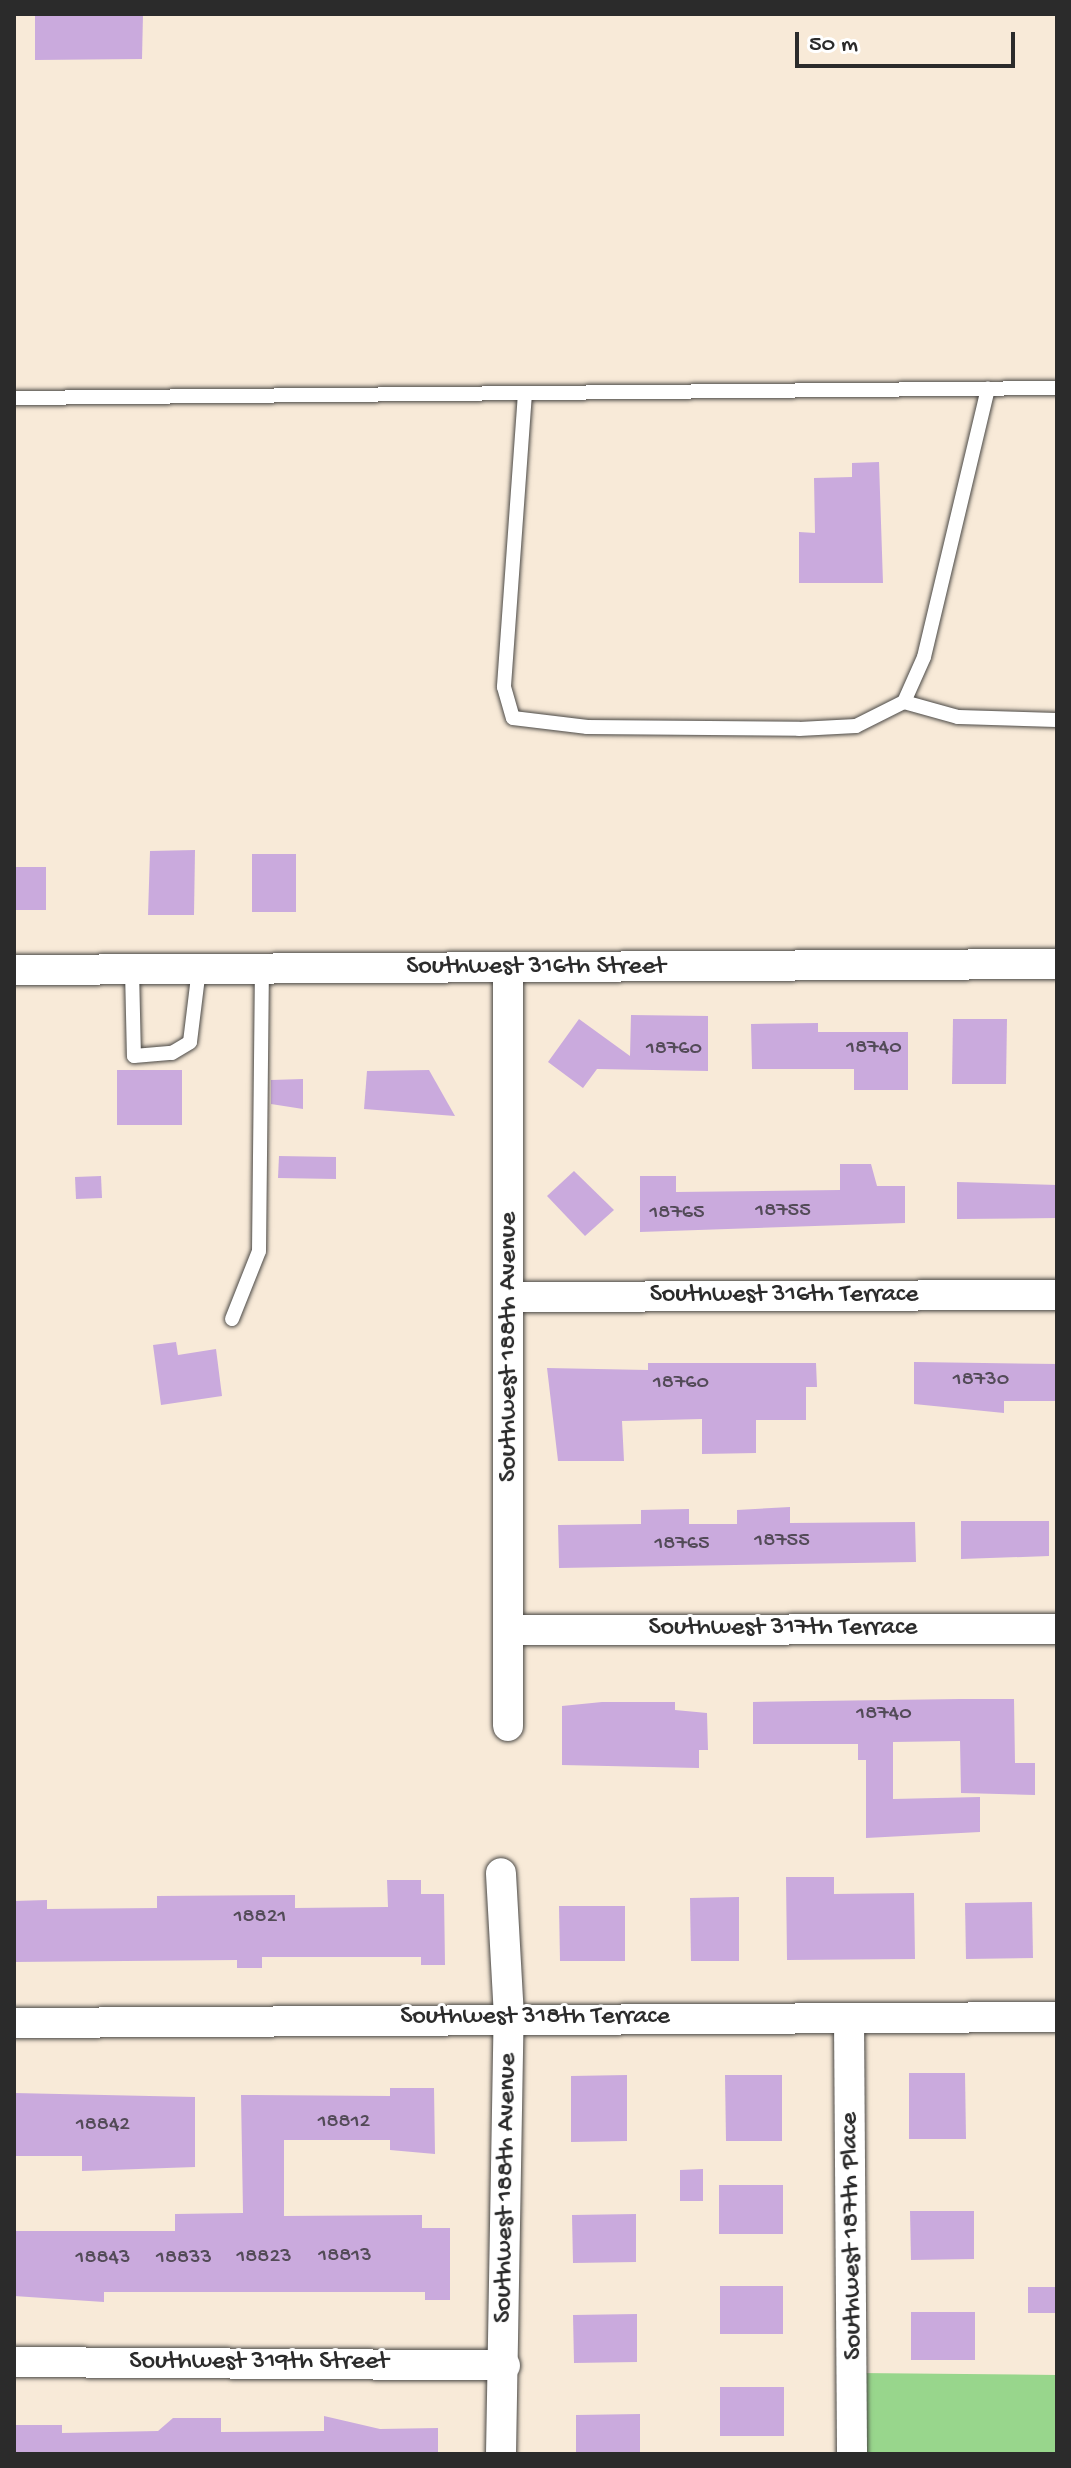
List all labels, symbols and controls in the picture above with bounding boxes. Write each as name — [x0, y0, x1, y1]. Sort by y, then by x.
scale bar — [799, 16, 1019, 66]
text: 50 m — [809, 31, 858, 60]
street label: Southwest 316th Street — [406, 952, 666, 984]
house number: 18740 — [846, 1036, 902, 1062]
house number: 18760 — [646, 1037, 702, 1063]
house number: 18755 — [755, 1199, 811, 1225]
house number: 18765 — [649, 1201, 705, 1227]
street label: Southwest 188th Avenue — [494, 1212, 526, 1482]
street label: Southwest 316th Terrace — [650, 1280, 918, 1312]
house number: 18730 — [953, 1368, 1009, 1394]
house number: 18760 — [653, 1371, 709, 1397]
house number: 18755 — [754, 1529, 810, 1555]
house number: 18765 — [654, 1532, 710, 1558]
street label: Southwest 317th Terrace — [648, 1613, 918, 1645]
house number: 18740 — [856, 1702, 912, 1728]
house number: 18821 — [234, 1905, 286, 1931]
street label: Southwest 318th Terrace — [400, 2002, 670, 2034]
street label: Southwest 188th Avenue — [489, 2053, 525, 2323]
house number: 18812 — [318, 2110, 370, 2136]
street label: Southwest 187th Place — [835, 2112, 871, 2360]
house number: 18842 — [76, 2113, 130, 2139]
house number: 18813 — [318, 2244, 372, 2270]
house number: 18823 — [236, 2245, 292, 2271]
house number: 18843 — [76, 2246, 130, 2272]
house number: 18833 — [156, 2246, 212, 2272]
street label: Southwest 319th Street — [129, 2347, 389, 2379]

